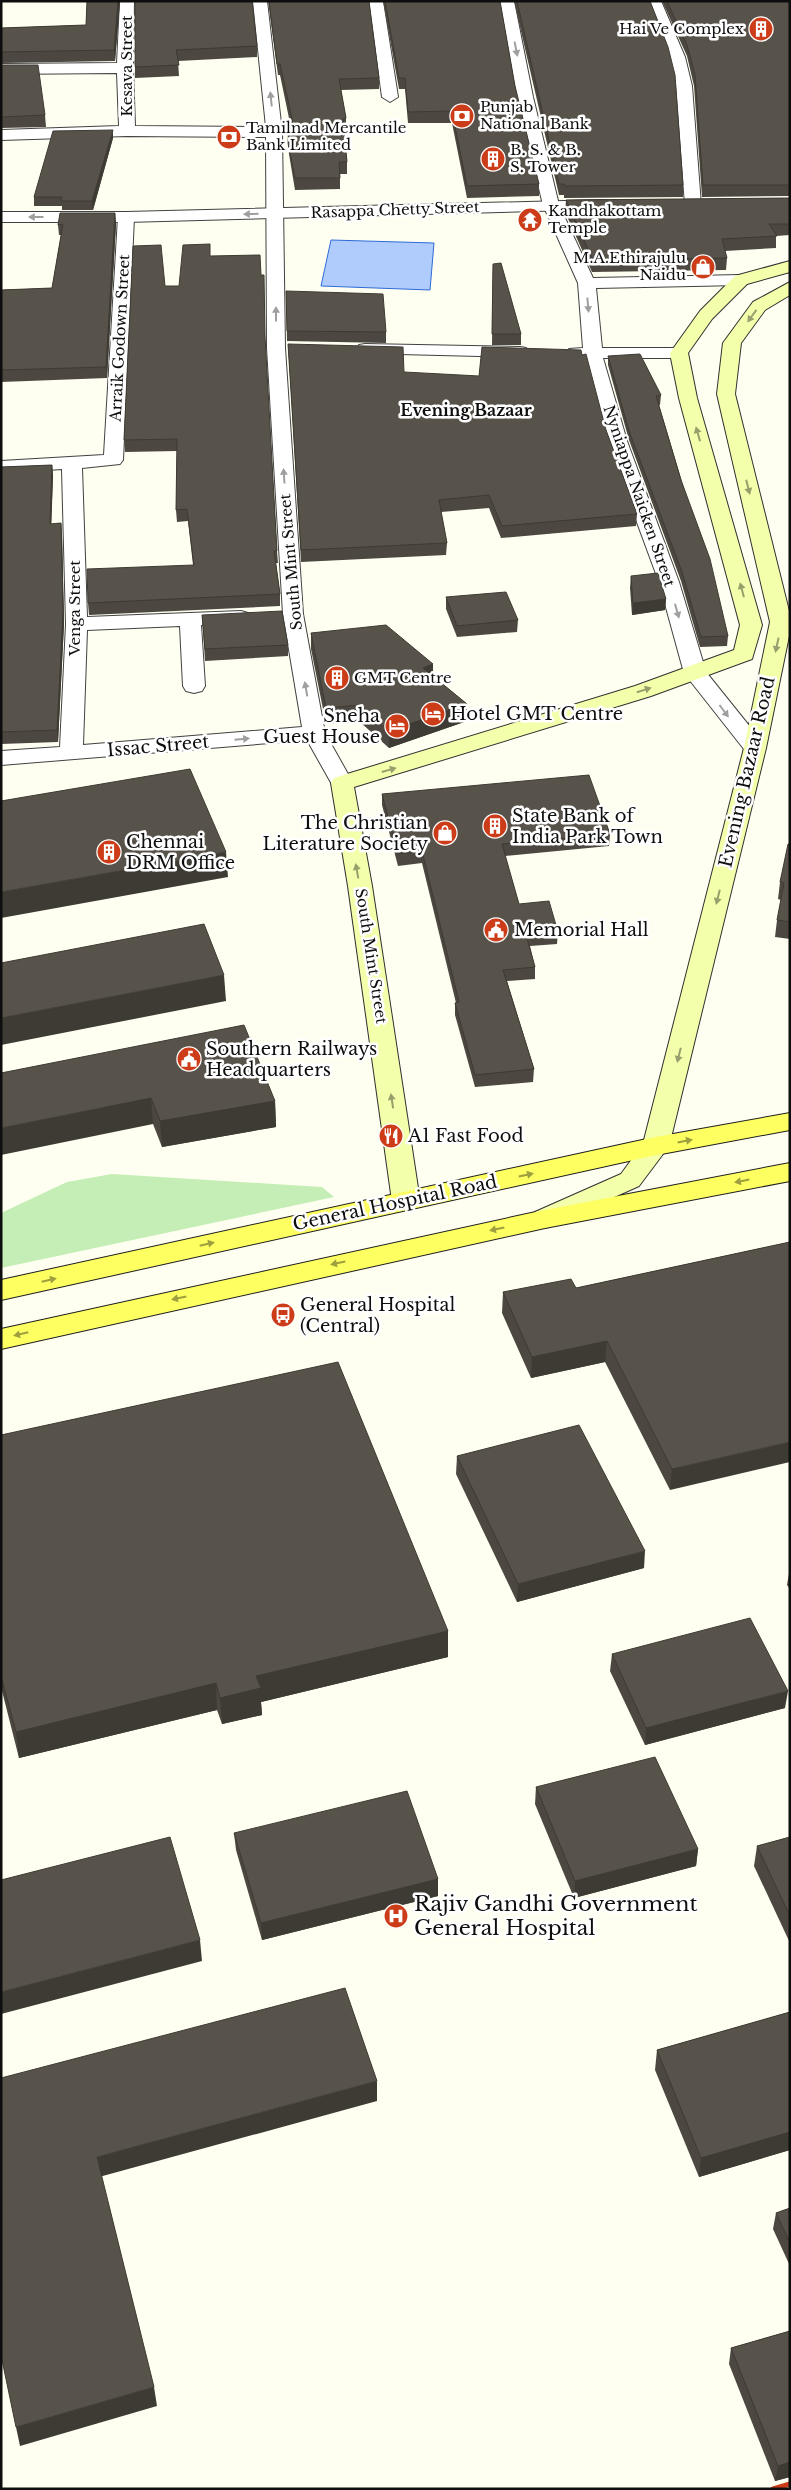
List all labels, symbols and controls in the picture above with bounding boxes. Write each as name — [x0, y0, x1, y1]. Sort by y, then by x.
street label: Kesava Street — [117, 15, 136, 117]
building icon: Hai Ve Complex — [748, 16, 774, 42]
place label: Hai Ve Complex — [619, 19, 744, 38]
one-way arrow — [512, 42, 520, 57]
one-way arrow — [267, 91, 275, 107]
place label: Punjab National Bank — [480, 97, 590, 133]
bank icon: Punjab National Bank — [449, 103, 475, 129]
place label: Tamilnad Mercantile Bank Limited — [246, 118, 406, 154]
bank icon: Tamilnad Mercantile Bank Limited — [216, 124, 242, 150]
place label: B. S. & B. S. Tower — [510, 140, 581, 176]
building icon: B. S. & B. S. Tower — [480, 146, 506, 172]
street label: Rasappa Chetty Street — [310, 197, 480, 222]
place label: Kandhakottam Temple — [548, 201, 661, 237]
temple icon: Kandhakottam Temple — [517, 207, 543, 233]
one-way arrow — [243, 210, 259, 218]
one-way arrow — [28, 213, 44, 221]
place label: M.A.Ethirajulu Naidu — [573, 248, 686, 284]
street label: Arraik Godown Street — [106, 253, 133, 423]
shop icon: M.A.Ethirajulu Naidu — [690, 254, 716, 280]
one-way arrow — [585, 297, 593, 313]
one-way arrow — [272, 305, 280, 321]
one-way arrow — [747, 309, 757, 323]
district label: Evening Bazaar — [400, 400, 532, 420]
street label: Nyniappa Naicken Street — [599, 403, 680, 589]
one-way arrow — [694, 426, 702, 441]
one-way arrow — [280, 468, 288, 484]
one-way arrow — [745, 479, 753, 494]
street label: South Mint Street — [275, 493, 306, 631]
street label: Venga Street — [65, 560, 84, 657]
one-way arrow — [737, 583, 745, 598]
one-way arrow — [674, 603, 682, 618]
one-way arrow — [772, 637, 780, 653]
building icon: GMT Centre — [324, 665, 350, 691]
place label: GMT Centre — [354, 668, 452, 687]
street label: Evening Bazaar Road — [714, 674, 780, 870]
one-way arrow — [302, 681, 310, 697]
one-way arrow — [637, 686, 652, 694]
hotel icon: Hotel GMT Centre — [420, 701, 446, 727]
place label: Hotel GMT Centre — [450, 703, 623, 725]
one-way arrow — [718, 704, 729, 717]
place label: Sneha Guest House — [263, 705, 380, 748]
hotel icon: Sneha Guest House — [384, 713, 410, 739]
street label: Issac Street — [106, 731, 210, 761]
one-way arrow — [234, 735, 250, 743]
one-way arrow — [381, 766, 396, 774]
place label: State Bank of India Park Town — [512, 805, 663, 848]
place label: The Christian Literature Society — [263, 812, 428, 855]
building icon: State Bank of India Park Town — [482, 813, 508, 839]
shop icon: The Christian Literature Society — [432, 820, 458, 846]
place label: Chennai DRM Office — [126, 831, 235, 874]
building icon: Chennai DRM Office — [96, 839, 122, 865]
one-way arrow — [353, 862, 361, 878]
street label: South Mint Street — [351, 887, 392, 1025]
one-way arrow — [714, 889, 722, 905]
public building icon: Memorial Hall — [483, 917, 509, 943]
place label: Memorial Hall — [514, 919, 649, 941]
place label: Southern Railways Headquarters — [206, 1038, 377, 1081]
public building icon: Southern Railways Headquarters — [176, 1046, 202, 1072]
one-way arrow — [675, 1047, 683, 1062]
one-way arrow — [388, 1092, 396, 1108]
restaurant icon: A1 Fast Food — [378, 1123, 404, 1149]
place label: A1 Fast Food — [407, 1125, 524, 1147]
one-way arrow — [677, 1136, 693, 1144]
street label: General Hospital Road — [291, 1171, 499, 1235]
one-way arrow — [518, 1171, 533, 1179]
one-way arrow — [733, 1178, 749, 1186]
one-way arrow — [488, 1225, 504, 1233]
one-way arrow — [200, 1240, 216, 1248]
one-way arrow — [330, 1260, 346, 1268]
one-way arrow — [41, 1276, 56, 1284]
one-way arrow — [172, 1294, 187, 1302]
place label: General Hospital (Central) — [300, 1294, 456, 1337]
bus stop icon: General Hospital (Central) — [270, 1302, 296, 1328]
one-way arrow — [13, 1330, 29, 1338]
place label: Rajiv Gandhi Government General Hospital — [414, 1891, 697, 1941]
hospital icon: Rajiv Gandhi Government General Hospital — [383, 1903, 409, 1929]

